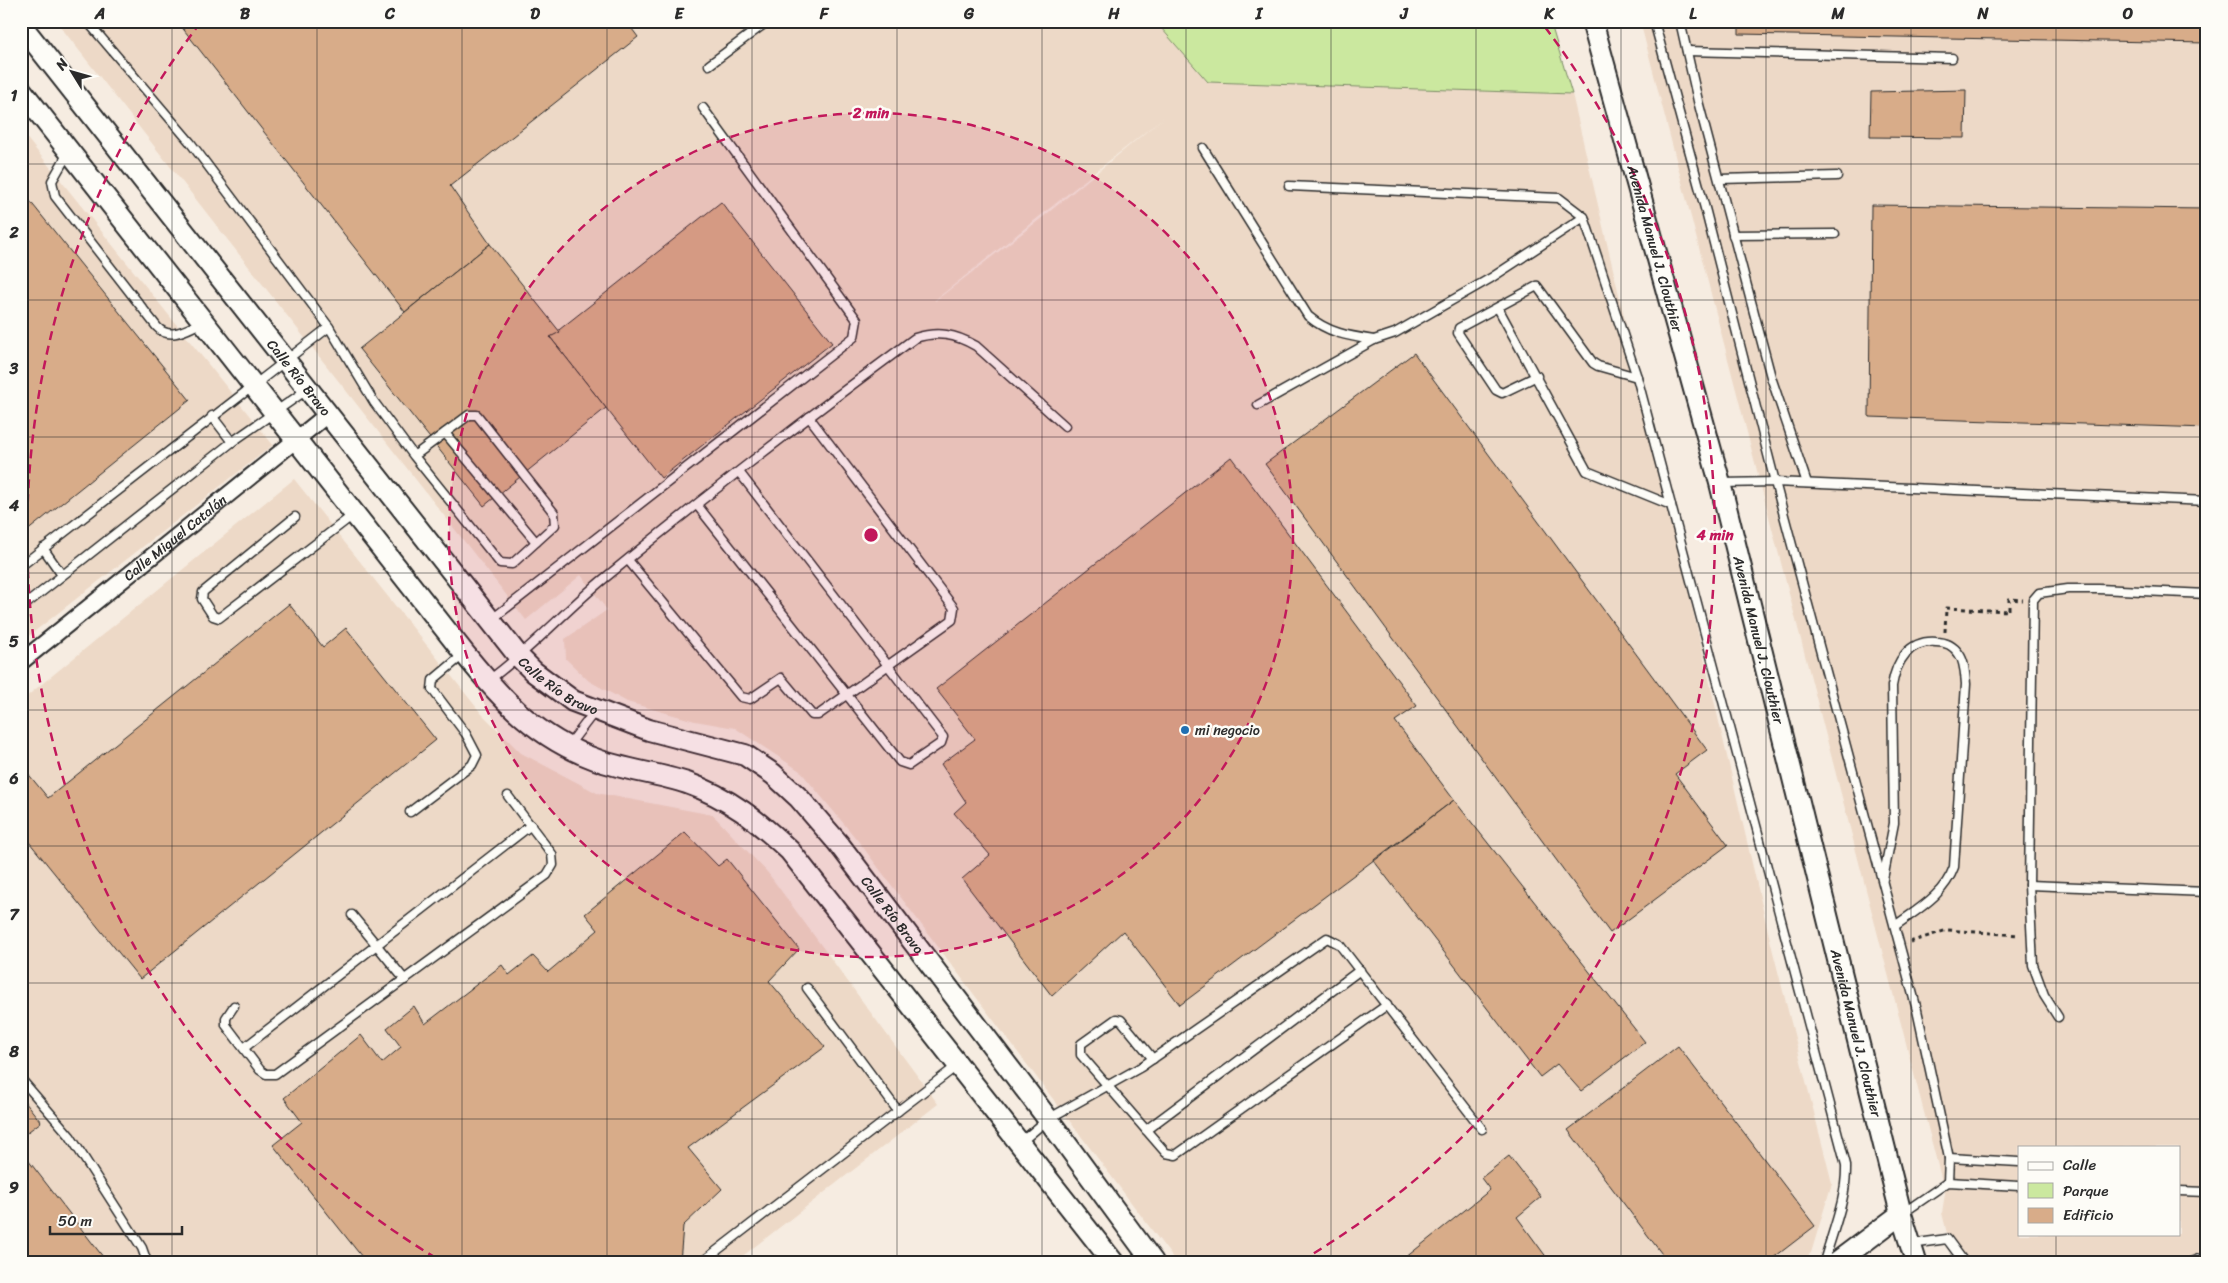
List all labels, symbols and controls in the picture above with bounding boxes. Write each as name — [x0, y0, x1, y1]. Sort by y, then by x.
text: A — [94, 0, 105, 28]
text: B — [240, 0, 251, 28]
text: C — [384, 0, 396, 28]
text: D — [530, 0, 540, 28]
text: E — [675, 0, 685, 28]
text: F — [819, 0, 830, 28]
text: G — [963, 0, 975, 28]
text: H — [1107, 0, 1120, 28]
text: I — [1255, 0, 1264, 28]
text: J — [1399, 0, 1409, 28]
text: K — [1543, 0, 1555, 28]
text: L — [1689, 0, 1697, 28]
text: M — [1830, 0, 1845, 28]
text: N — [1976, 0, 1989, 28]
text: O — [2122, 0, 2134, 28]
north arrow — [48, 48, 98, 98]
text: N — [49, 53, 75, 77]
text: 1 — [11, 81, 18, 110]
text: 2 min — [852, 100, 890, 126]
street label: Avenida Manuel J. Clouthier — [1620, 161, 1690, 336]
text: 2 — [8, 218, 19, 247]
street label: Calle Río Bravo — [260, 333, 338, 422]
text: 3 — [9, 354, 19, 383]
street label: Calle Miguel Catalán — [118, 488, 233, 587]
text: 4 — [8, 491, 19, 520]
text: 4 min — [1695, 522, 1734, 548]
centre of rings — [862, 526, 880, 544]
street label: Avenida Manuel J. Clouthier — [1726, 552, 1792, 728]
text: 5 — [9, 627, 19, 656]
street label: Calle Río Bravo — [512, 650, 602, 722]
place label: mi negocio — [1195, 718, 1260, 743]
marker: mi negocio — [1179, 724, 1191, 736]
text: 6 — [8, 764, 19, 793]
street label: Calle Río Bravo — [855, 870, 931, 959]
text: 7 — [9, 900, 20, 929]
street label: Avenida Manuel J. Clouthier — [1823, 945, 1889, 1121]
text: 8 — [8, 1037, 19, 1066]
legend — [2018, 1146, 2180, 1236]
text: Calle — [2063, 1152, 2096, 1178]
text: 9 — [9, 1173, 19, 1202]
text: Parque — [2063, 1178, 2108, 1204]
text: Edificio — [2063, 1202, 2114, 1228]
scale bar — [50, 1203, 182, 1235]
text: 50 m — [58, 1208, 93, 1234]

